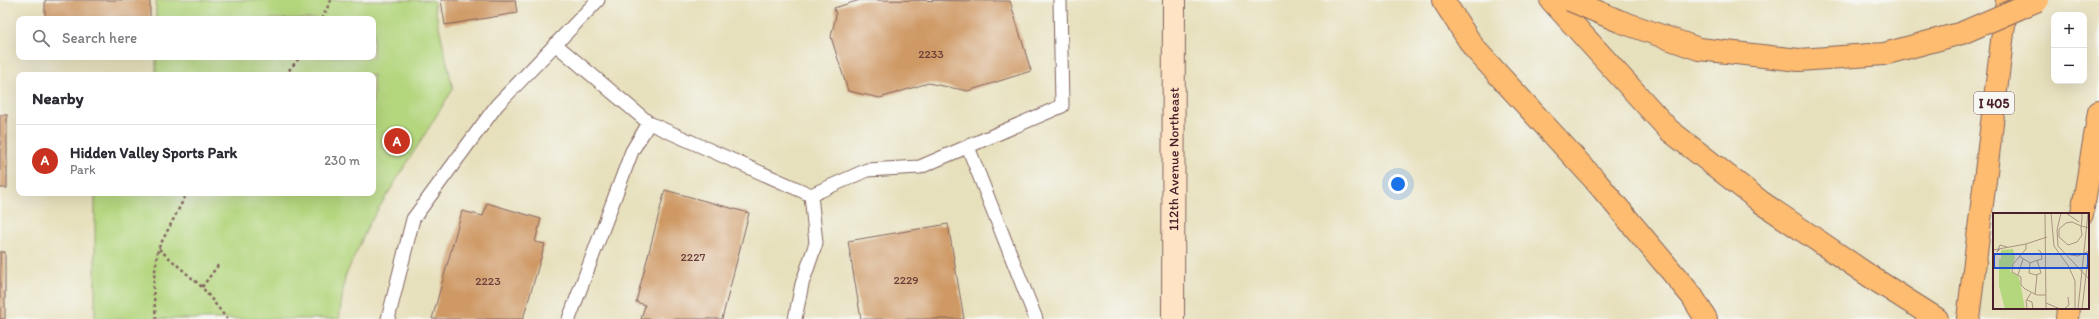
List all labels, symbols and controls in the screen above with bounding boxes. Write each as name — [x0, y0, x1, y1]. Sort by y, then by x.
map controls — [2051, 12, 2087, 84]
button: + — [2051, 12, 2087, 48]
search box — [16, 16, 376, 60]
icon: search — [30, 27, 52, 49]
text: Search here — [62, 29, 137, 47]
house number: 2233 — [918, 47, 944, 61]
button: − — [2051, 48, 2087, 84]
street label: 112th Avenue Northeast — [1165, 87, 1182, 231]
text: Nearby — [32, 88, 84, 108]
road number: I 405 — [1974, 92, 2014, 114]
pin: A — [384, 126, 410, 156]
text: Hidden Valley Sports Park — [70, 144, 237, 162]
text: A — [41, 153, 49, 168]
text: 230 m — [324, 153, 360, 168]
text: Park — [70, 162, 96, 177]
your location — [1388, 174, 1408, 194]
inset map — [1993, 213, 2089, 309]
house number: 2227 — [681, 250, 705, 264]
house number: 2229 — [893, 273, 919, 287]
house number: 2223 — [475, 274, 501, 288]

